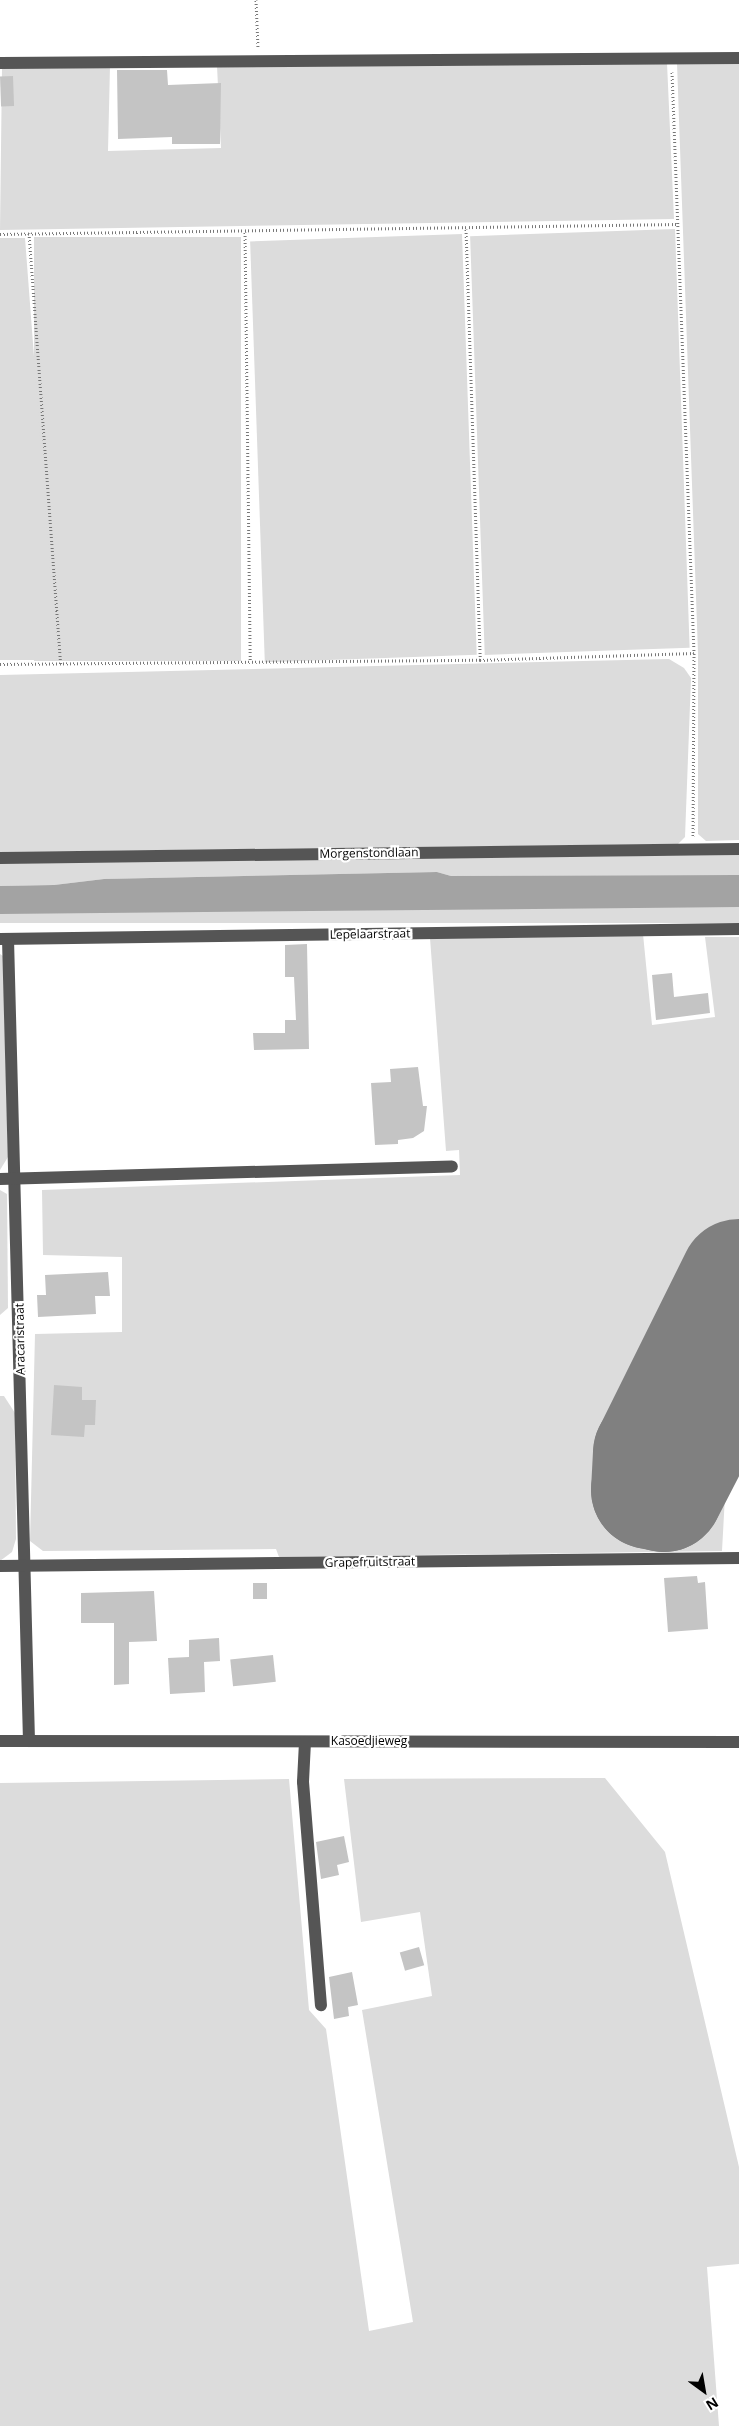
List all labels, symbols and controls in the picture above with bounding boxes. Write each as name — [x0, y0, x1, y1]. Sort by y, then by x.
street label: Morgenstondlaan — [319, 845, 419, 861]
street label: Lepelaarstraat — [329, 926, 411, 942]
street label: Aracaristraat — [12, 1303, 28, 1375]
street label: Grapefruitstraat — [325, 1554, 415, 1570]
street label: Kasoedjieweg — [331, 1734, 407, 1748]
north arrow — [679, 2366, 729, 2416]
text: N — [702, 2393, 722, 2415]

